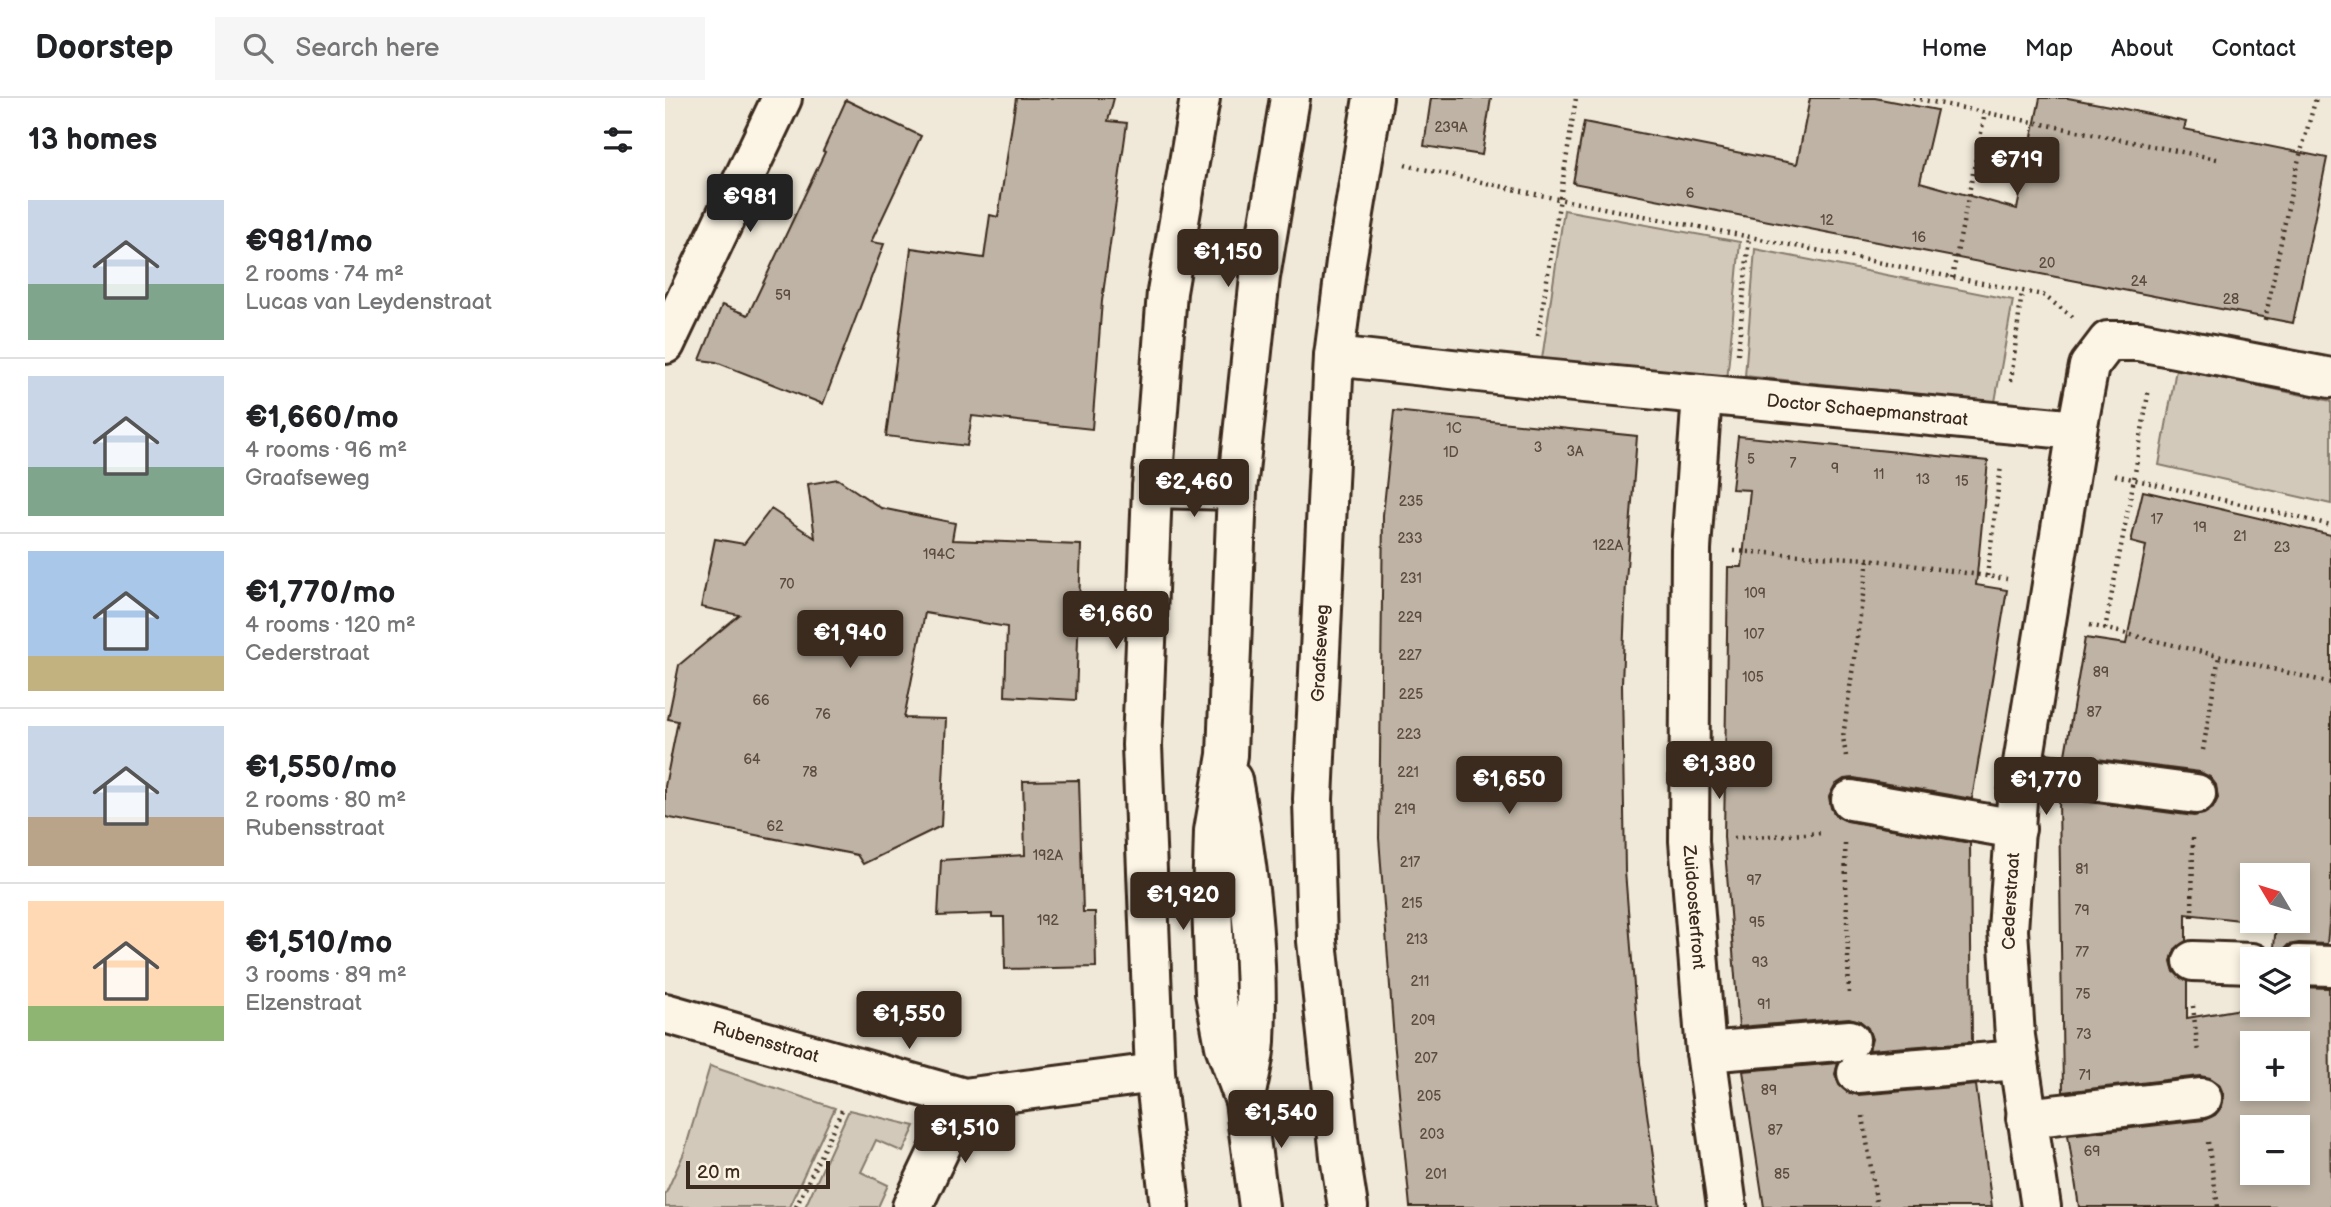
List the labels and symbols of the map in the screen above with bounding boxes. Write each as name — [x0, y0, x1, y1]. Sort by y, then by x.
house number: 239A — [1434, 119, 1468, 136]
pin: €719 — [1976, 138, 2058, 197]
pin: €981 — [709, 174, 791, 234]
house number: 6 — [1686, 185, 1695, 202]
house number: 12 — [1820, 212, 1835, 229]
house number: 16 — [1912, 229, 1926, 246]
pin: €1,150 — [1171, 230, 1285, 289]
house number: 20 — [2039, 255, 2055, 272]
house number: 24 — [2131, 273, 2148, 290]
house number: 59 — [775, 287, 791, 304]
house number: 28 — [2223, 291, 2239, 308]
street label: Doctor Schaepmanstraat — [1765, 390, 1969, 431]
house number: 1C — [1446, 420, 1462, 437]
house number: 3 — [1534, 439, 1542, 456]
house number: 3A — [1566, 443, 1584, 460]
house number: 1D — [1443, 444, 1459, 461]
house number: 5 — [1747, 451, 1755, 468]
house number: 7 — [1790, 455, 1797, 472]
pin: €2,460 — [1137, 460, 1251, 519]
house number: 9 — [1831, 460, 1839, 477]
house number: 11 — [1874, 466, 1884, 483]
house number: 13 — [1916, 471, 1930, 488]
house number: 15 — [1955, 473, 1969, 490]
house number: 235 — [1399, 493, 1423, 510]
house number: 17 — [2151, 511, 2163, 528]
house number: 19 — [2193, 519, 2207, 536]
house number: 21 — [2233, 528, 2247, 545]
house number: 233 — [1397, 530, 1423, 547]
house number: 122A — [1593, 537, 1624, 554]
house number: 23 — [2274, 539, 2290, 556]
house number: 194C — [923, 546, 955, 563]
house number: 231 — [1400, 570, 1422, 587]
house number: 70 — [779, 576, 795, 593]
house number: 109 — [1744, 585, 1766, 602]
pin: €1,660 — [1059, 592, 1173, 651]
street label: Graafseweg — [1308, 604, 1333, 702]
house number: 229 — [1398, 609, 1422, 626]
pin: €1,940 — [793, 610, 907, 670]
house number: 107 — [1744, 626, 1764, 643]
house number: 227 — [1398, 647, 1422, 664]
house number: 89 — [2093, 664, 2109, 681]
house number: 105 — [1742, 669, 1764, 686]
house number: 225 — [1399, 686, 1423, 703]
house number: 66 — [752, 692, 770, 709]
house number: 87 — [2086, 704, 2102, 721]
house number: 76 — [815, 706, 831, 723]
house number: 223 — [1397, 726, 1421, 743]
pin: €1,380 — [1662, 742, 1776, 801]
house number: 64 — [743, 751, 761, 768]
pin: €1,650 — [1452, 756, 1566, 816]
pin: €1,770 — [1989, 758, 2103, 817]
house number: 78 — [802, 764, 818, 781]
house number: 221 — [1397, 764, 1419, 781]
house number: 219 — [1394, 801, 1416, 818]
house number: 62 — [767, 818, 784, 835]
street label: Zuidoosterfront — [1678, 844, 1709, 971]
house number: 192A — [1033, 847, 1064, 864]
street label: Cederstraat — [1998, 851, 2024, 951]
house number: 217 — [1400, 854, 1420, 871]
house number: 81 — [2075, 861, 2089, 878]
north arrow — [2240, 863, 2310, 933]
pin: €1,920 — [1126, 872, 1240, 932]
house number: 97 — [1747, 872, 1762, 889]
house number: 215 — [1401, 895, 1423, 912]
house number: 79 — [2075, 902, 2089, 919]
house number: 192 — [1037, 912, 1060, 929]
house number: 95 — [1749, 914, 1765, 931]
house number: 213 — [1406, 931, 1428, 948]
house number: 77 — [2075, 944, 2089, 961]
house number: 93 — [1752, 954, 1768, 971]
house number: 211 — [1411, 973, 1429, 990]
house number: 75 — [2076, 986, 2090, 1003]
pin: €1,550 — [852, 992, 966, 1051]
house number: 91 — [1757, 996, 1771, 1013]
house number: 209 — [1411, 1012, 1435, 1029]
street label: Rubensstraat — [710, 1017, 822, 1067]
house number: 73 — [2076, 1026, 2092, 1043]
house number: 207 — [1414, 1050, 1438, 1067]
house number: 71 — [2079, 1067, 2091, 1084]
house number: 89 — [1761, 1082, 1777, 1099]
house number: 205 — [1417, 1088, 1441, 1105]
pin: €1,540 — [1224, 1090, 1338, 1150]
pin: €1,510 — [908, 1105, 1022, 1165]
house number: 87 — [1767, 1122, 1783, 1139]
house number: 203 — [1419, 1126, 1445, 1143]
house number: 69 — [2084, 1143, 2100, 1160]
scale bar — [686, 1158, 829, 1190]
house number: 201 — [1425, 1166, 1447, 1183]
house number: 85 — [1774, 1166, 1790, 1183]

